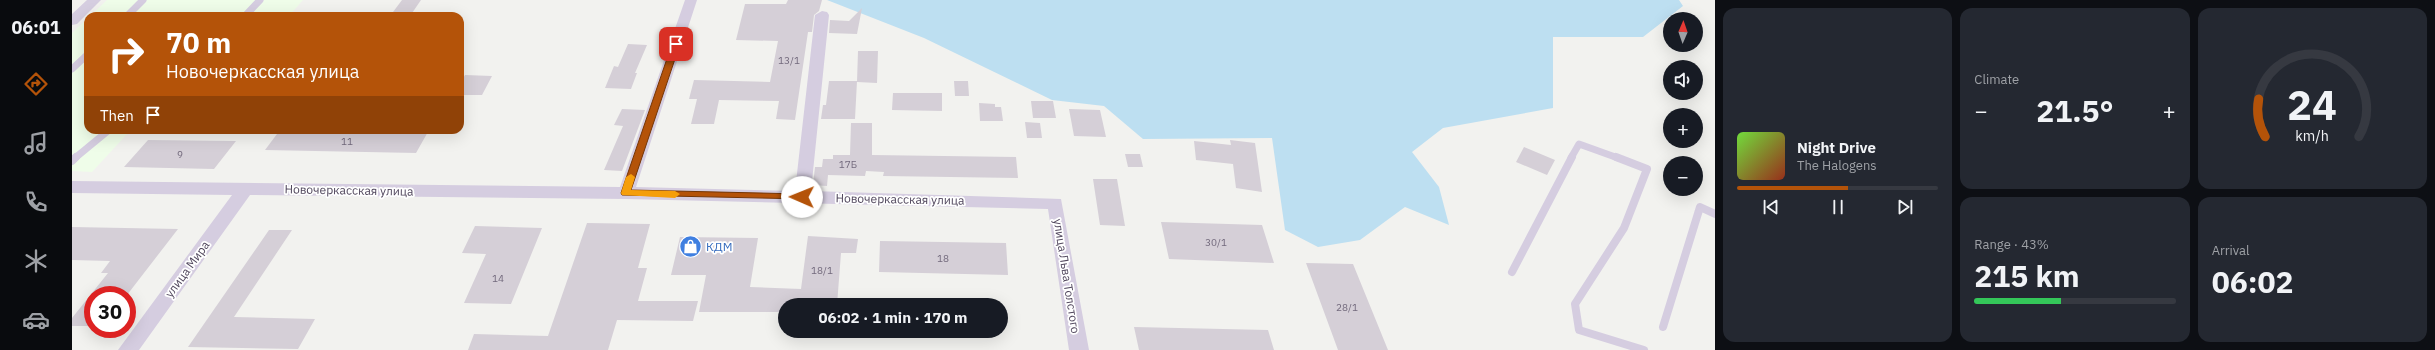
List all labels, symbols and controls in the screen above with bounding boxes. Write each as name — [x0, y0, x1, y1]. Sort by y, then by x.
north arrow — [1663, 12, 1703, 52]
map controls — [1663, 12, 1703, 196]
text: 06:01 — [11, 16, 61, 39]
text: 70 m — [166, 24, 231, 61]
pin — [659, 27, 693, 61]
icon: right — [100, 28, 152, 80]
icon: arrive — [665, 33, 687, 55]
house number: 13/1 — [778, 54, 800, 67]
text: Новочеркасская улица — [166, 60, 359, 83]
button: sound — [1663, 60, 1703, 100]
icon: directions — [22, 70, 50, 98]
text: Climate — [1974, 71, 2019, 88]
text: 24 — [2287, 76, 2337, 130]
text: 21.5° — [2036, 91, 2114, 130]
text: − — [1974, 96, 1988, 125]
text: + — [2162, 96, 2176, 125]
icon: arrive — [142, 104, 164, 126]
text: Then — [100, 106, 134, 125]
button: + — [1663, 108, 1703, 148]
text: km/h — [2296, 125, 2329, 144]
icon: music — [22, 129, 50, 157]
house number: 11 — [341, 135, 353, 148]
text: Night Drive — [1797, 138, 1876, 157]
house number: 9 — [177, 148, 183, 161]
button: − — [1663, 156, 1703, 196]
text: The Halogens — [1797, 157, 1877, 174]
house number: 17Б — [839, 158, 857, 171]
position arrow — [781, 176, 823, 218]
street label: Новочеркасская улица — [284, 181, 414, 199]
icon: phone — [22, 188, 50, 216]
street label: Новочеркасская улица — [835, 190, 965, 208]
icon: previous — [1760, 196, 1782, 218]
icon: pause — [1827, 196, 1849, 218]
icon: next — [1894, 196, 1916, 218]
street label: улица Льва Толстого — [1051, 218, 1084, 335]
shop icon: КДМ — [677, 233, 703, 259]
house number: 30/1 — [1205, 236, 1227, 249]
text: Range · 43% — [1974, 236, 2049, 253]
street label: улица Мира — [161, 237, 213, 300]
place label: КДМ — [706, 239, 732, 254]
text: Arrival — [2212, 242, 2250, 259]
icon: climate — [22, 247, 50, 275]
house number: 18 — [937, 252, 949, 265]
text: 215 km — [1974, 256, 2080, 295]
text: 06:02 — [2212, 262, 2294, 301]
house number: 18/1 — [811, 264, 833, 277]
house number: 14 — [492, 272, 504, 285]
speed limit sign: 30 — [84, 286, 136, 338]
house number: 28/1 — [1336, 301, 1358, 314]
icon: car — [22, 306, 50, 334]
text: 06:02 · 1 min · 170 m — [819, 308, 967, 327]

